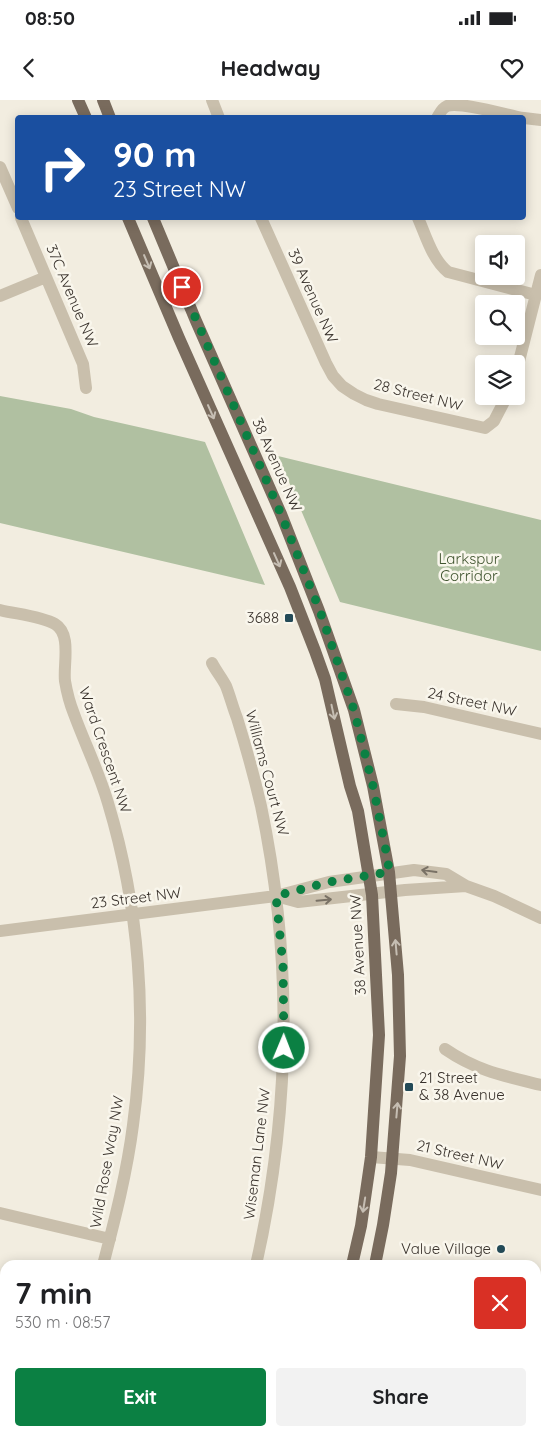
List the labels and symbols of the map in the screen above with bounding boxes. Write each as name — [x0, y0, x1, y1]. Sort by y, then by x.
street label: 37C Avenue NW — [42, 241, 103, 351]
street label: 39 Avenue NW — [284, 246, 343, 346]
one-way arrow — [142, 254, 152, 269]
pin — [161, 266, 203, 308]
street label: 28 Street NW — [372, 374, 465, 415]
one-way arrow — [207, 404, 217, 419]
street label: 38 Avenue NW — [248, 415, 307, 515]
park label: Larkspur Corridor — [438, 549, 500, 585]
one-way arrow — [273, 552, 283, 567]
place label: 3688 — [247, 608, 279, 627]
marker: 3688 — [283, 612, 295, 624]
street label: 24 Street NW — [426, 683, 519, 720]
street label: Ward Crescent NW — [75, 684, 136, 816]
one-way arrow — [328, 704, 338, 720]
street label: Williams Court NW — [242, 708, 294, 838]
one-way arrow — [422, 866, 438, 876]
street label: 23 Street NW — [90, 882, 183, 912]
street label: 38 Avenue NW — [345, 894, 370, 996]
one-way arrow — [316, 895, 332, 904]
one-way arrow — [391, 940, 401, 956]
position arrow — [257, 1021, 309, 1073]
place label: 21 Street & 38 Avenue — [419, 1068, 505, 1104]
marker: 21 Street & 38 Avenue — [403, 1081, 415, 1093]
street label: Wiseman Lane NW — [239, 1087, 274, 1221]
street label: Wild Rose Way NW — [85, 1094, 128, 1230]
one-way arrow — [392, 1102, 402, 1118]
street label: 21 Street NW — [415, 1135, 506, 1174]
one-way arrow — [359, 1197, 369, 1213]
place label: Value Village — [401, 1239, 491, 1258]
marker: Value Village — [495, 1243, 507, 1255]

